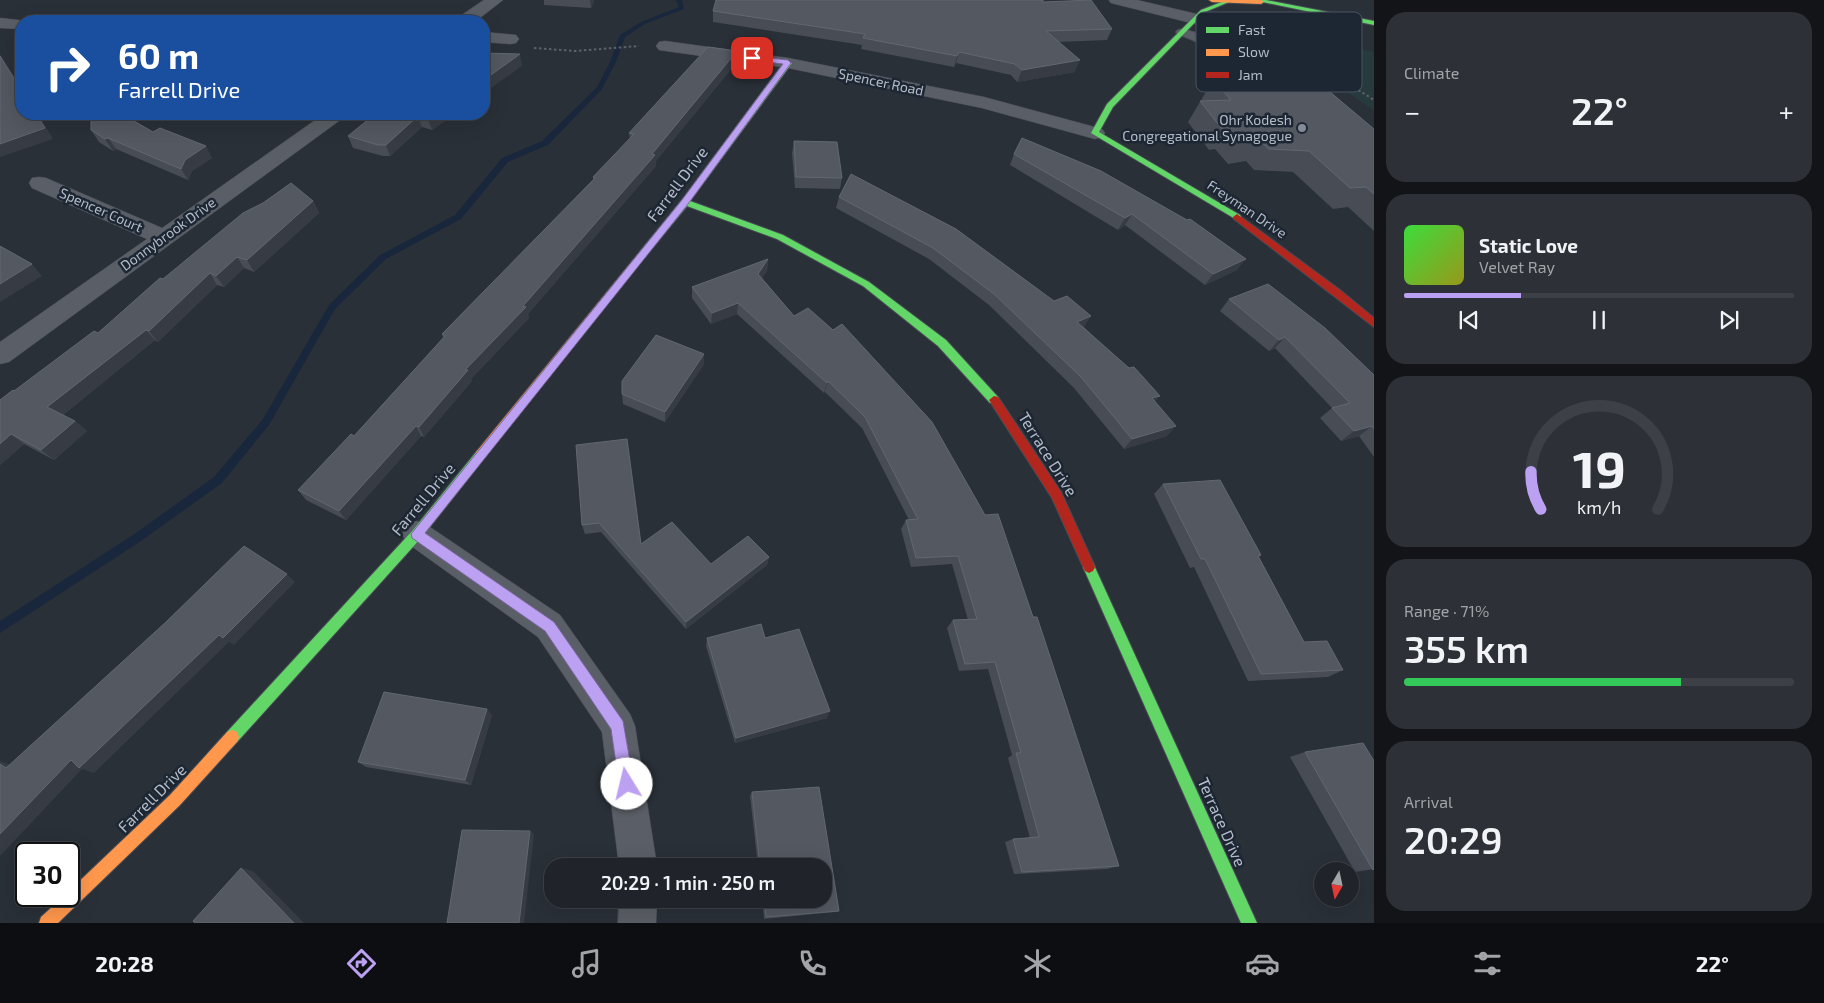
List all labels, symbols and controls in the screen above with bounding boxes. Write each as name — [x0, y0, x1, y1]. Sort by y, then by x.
legend — [1196, 12, 1362, 92]
text: Fast — [1238, 21, 1265, 38]
text: 60 m — [118, 34, 199, 76]
icon: right — [35, 35, 100, 100]
pin — [731, 37, 773, 79]
text: Slow — [1238, 43, 1270, 60]
icon: arrive — [738, 44, 766, 72]
text: Climate — [1404, 63, 1459, 82]
street label: Spencer Road — [837, 64, 925, 99]
text: Jam — [1238, 66, 1263, 83]
text: Farrell Drive — [118, 76, 240, 102]
text: 22° — [1571, 87, 1628, 133]
text: − — [1404, 94, 1420, 128]
text: + — [1779, 94, 1794, 128]
place label: Ohr Kodesh Congregational Synagogue — [1122, 111, 1292, 144]
marker: Ohr Kodesh Congregational Synagogue — [1296, 122, 1308, 134]
street label: Farrell Drive — [642, 142, 711, 225]
street label: Freyman Drive — [1204, 176, 1290, 241]
street label: Spencer Court — [57, 184, 145, 235]
street label: Donnybrook Drive — [117, 193, 219, 274]
text: Static Love — [1479, 234, 1578, 257]
text: Velvet Ray — [1479, 257, 1555, 276]
icon: previous — [1455, 306, 1483, 334]
icon: pause — [1585, 306, 1613, 334]
icon: next — [1715, 306, 1743, 334]
street label: Terrace Drive — [1015, 408, 1082, 499]
text: 19 — [1572, 436, 1626, 498]
street label: Farrell Drive — [387, 459, 458, 539]
text: km/h — [1577, 496, 1621, 518]
text: Range · 71% — [1404, 601, 1489, 620]
text: 355 km — [1404, 625, 1529, 671]
position arrow — [600, 757, 652, 809]
street label: Farrell Drive — [113, 759, 190, 836]
street label: Terrace Drive — [1194, 774, 1251, 869]
text: Arrival — [1404, 792, 1453, 811]
text: 20:29 — [1404, 816, 1503, 862]
speed limit sign: 30 — [15, 842, 80, 907]
north arrow — [1314, 862, 1359, 908]
map controls — [1314, 862, 1359, 907]
text: 20:29 · 1 min · 250 m — [601, 871, 775, 894]
icon: directions — [344, 946, 379, 981]
icon: music — [569, 946, 604, 981]
icon: phone — [795, 946, 830, 981]
icon: climate — [1020, 946, 1055, 981]
icon: car — [1245, 946, 1280, 981]
icon: filters — [1470, 946, 1505, 981]
text: 20:28 — [95, 950, 154, 976]
text: 22° — [1696, 950, 1729, 976]

